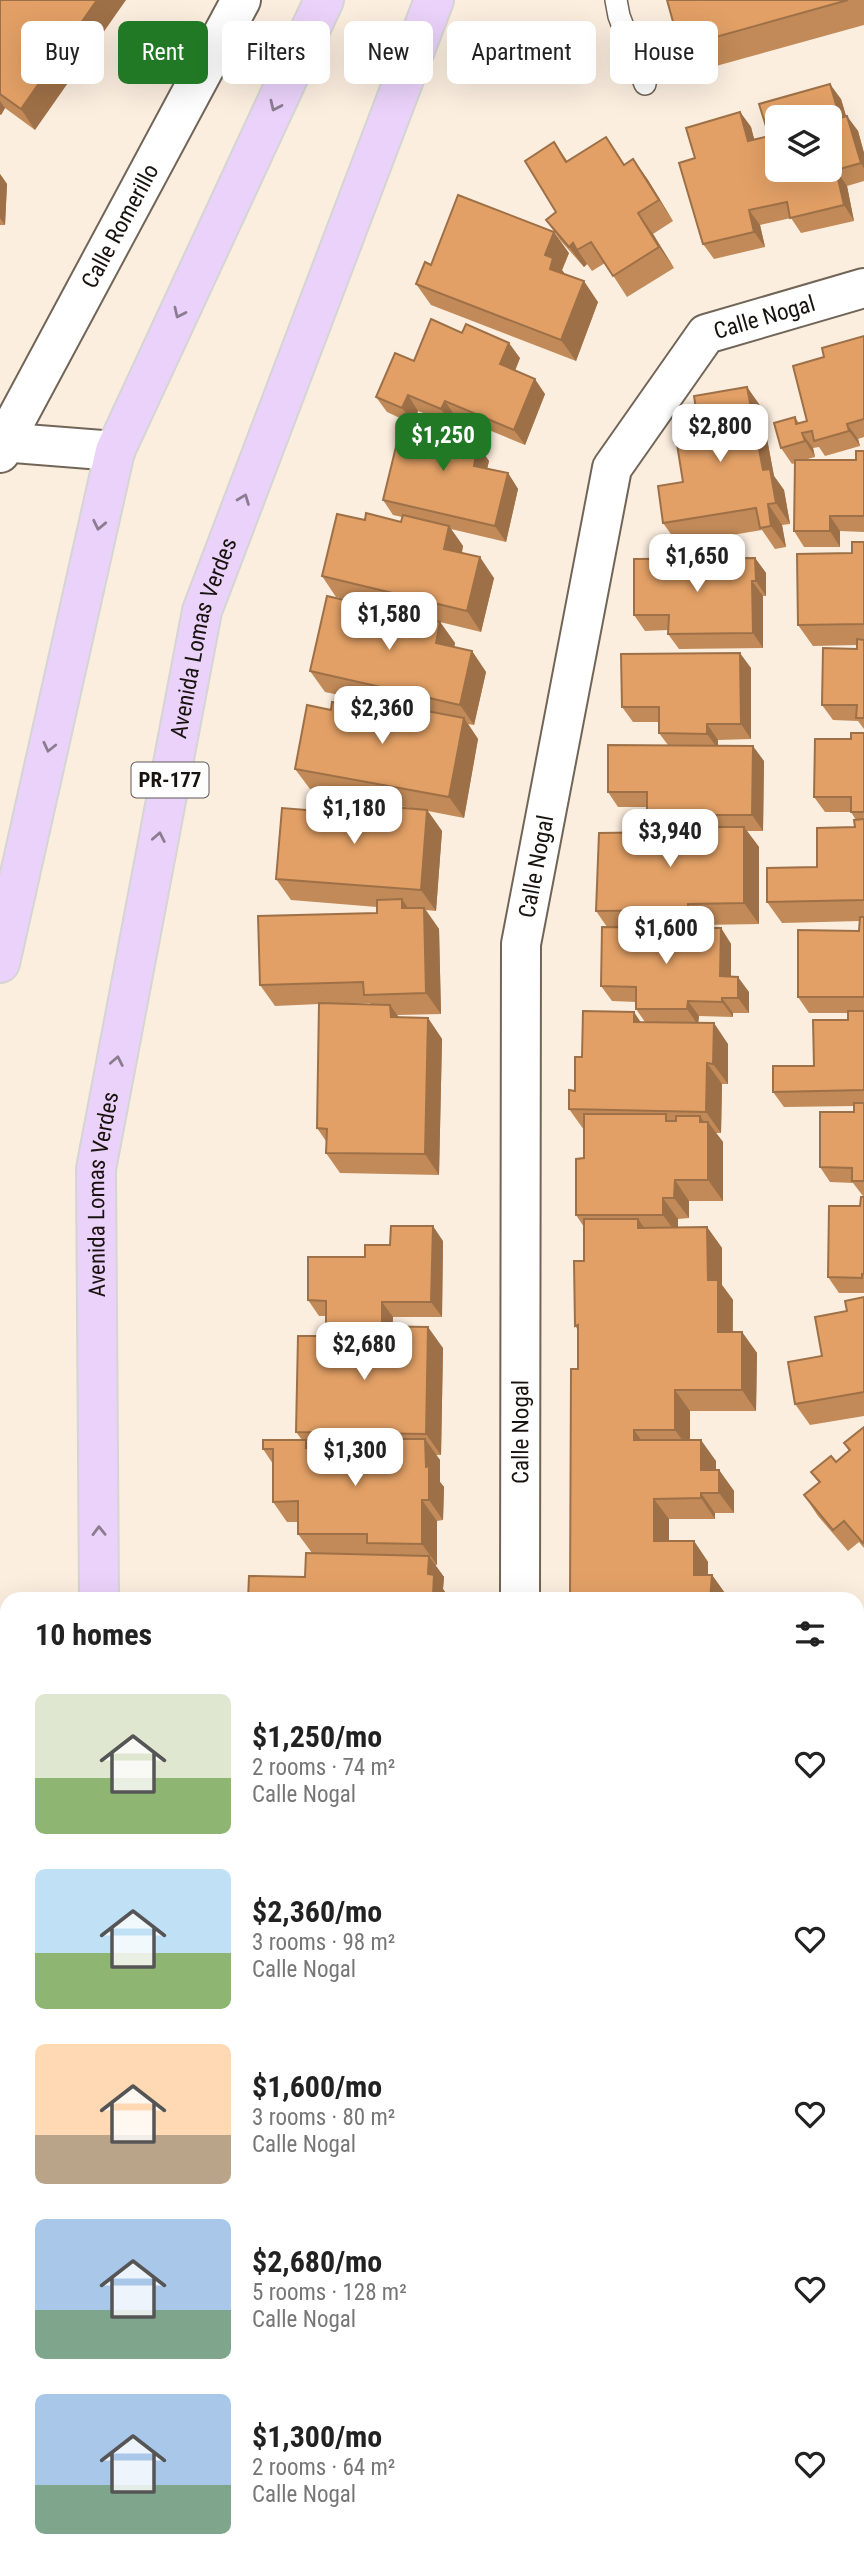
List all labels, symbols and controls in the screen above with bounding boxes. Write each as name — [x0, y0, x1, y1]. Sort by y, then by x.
chip: Buy — [21, 21, 104, 84]
chip: Rent — [118, 21, 208, 84]
chip: Filters — [222, 21, 330, 84]
chip: New — [344, 21, 433, 84]
chip: Apartment — [447, 21, 596, 84]
chip: House — [610, 21, 718, 84]
one-way arrow — [269, 99, 283, 112]
map controls — [765, 105, 842, 182]
button: layers — [765, 105, 842, 182]
street label: Calle Romerillo — [76, 159, 164, 293]
street label: Calle Nogal — [710, 290, 818, 345]
one-way arrow — [173, 306, 187, 318]
pin: $2,800 — [663, 405, 777, 464]
text: $2,800 — [688, 413, 752, 440]
pin: $1,250 — [386, 414, 500, 473]
text: $1,250 — [411, 422, 475, 449]
one-way arrow — [236, 494, 250, 506]
one-way arrow — [93, 519, 108, 531]
street label: Avenida Lomas Verdes — [165, 534, 242, 741]
pin: $1,650 — [640, 534, 754, 594]
text: $1,650 — [665, 543, 729, 570]
pin: $1,580 — [332, 592, 446, 652]
text: $1,580 — [357, 601, 421, 628]
pin: $2,360 — [325, 686, 439, 746]
text: $2,360 — [350, 695, 414, 722]
one-way arrow — [43, 741, 58, 753]
road number: PR-177 — [132, 762, 208, 798]
pin: $1,180 — [297, 786, 411, 846]
text: $1,180 — [322, 795, 386, 822]
pin: $3,940 — [613, 810, 727, 869]
street label: Calle Nogal — [513, 813, 559, 920]
text: $3,940 — [638, 818, 702, 845]
one-way arrow — [151, 831, 166, 843]
pin: $1,600 — [609, 906, 723, 966]
text: $1,600 — [634, 915, 698, 942]
one-way arrow — [108, 1055, 123, 1067]
street label: Avenida Lomas Verdes — [83, 1090, 124, 1297]
pin: $2,680 — [307, 1322, 421, 1382]
text: $2,680 — [332, 1331, 396, 1358]
street label: Calle Nogal — [507, 1380, 534, 1484]
pin: $1,300 — [298, 1428, 412, 1488]
text: $1,300 — [323, 1437, 387, 1464]
one-way arrow — [91, 1526, 107, 1536]
icon: filters — [791, 1615, 829, 1653]
text: 10 homes — [35, 1617, 152, 1652]
text: $1,250/mo — [252, 1719, 382, 1754]
icon: home — [91, 1722, 175, 1806]
icon: heart — [791, 1745, 829, 1783]
text: 2 rooms · 74 m² — [252, 1754, 395, 1781]
text: Calle Nogal — [252, 1781, 356, 1808]
text: $2,360/mo — [252, 1894, 382, 1929]
icon: home — [91, 1897, 175, 1981]
icon: heart — [791, 1920, 829, 1958]
text: 3 rooms · 98 m² — [252, 1929, 395, 1956]
text: Calle Nogal — [252, 1956, 356, 1983]
text: $1,600/mo — [252, 2069, 382, 2104]
icon: home — [91, 2072, 175, 2156]
icon: heart — [791, 2095, 829, 2133]
text: 3 rooms · 80 m² — [252, 2104, 395, 2131]
text: Calle Nogal — [252, 2131, 356, 2158]
text: $2,680/mo — [252, 2244, 382, 2279]
icon: home — [91, 2247, 175, 2331]
icon: heart — [791, 2270, 829, 2308]
text: 5 rooms · 128 m² — [252, 2279, 407, 2306]
text: Calle Nogal — [252, 2306, 356, 2333]
text: $1,300/mo — [252, 2419, 382, 2454]
icon: home — [91, 2422, 175, 2506]
icon: heart — [791, 2445, 829, 2483]
text: 2 rooms · 64 m² — [252, 2454, 395, 2481]
text: Calle Nogal — [252, 2481, 356, 2508]

